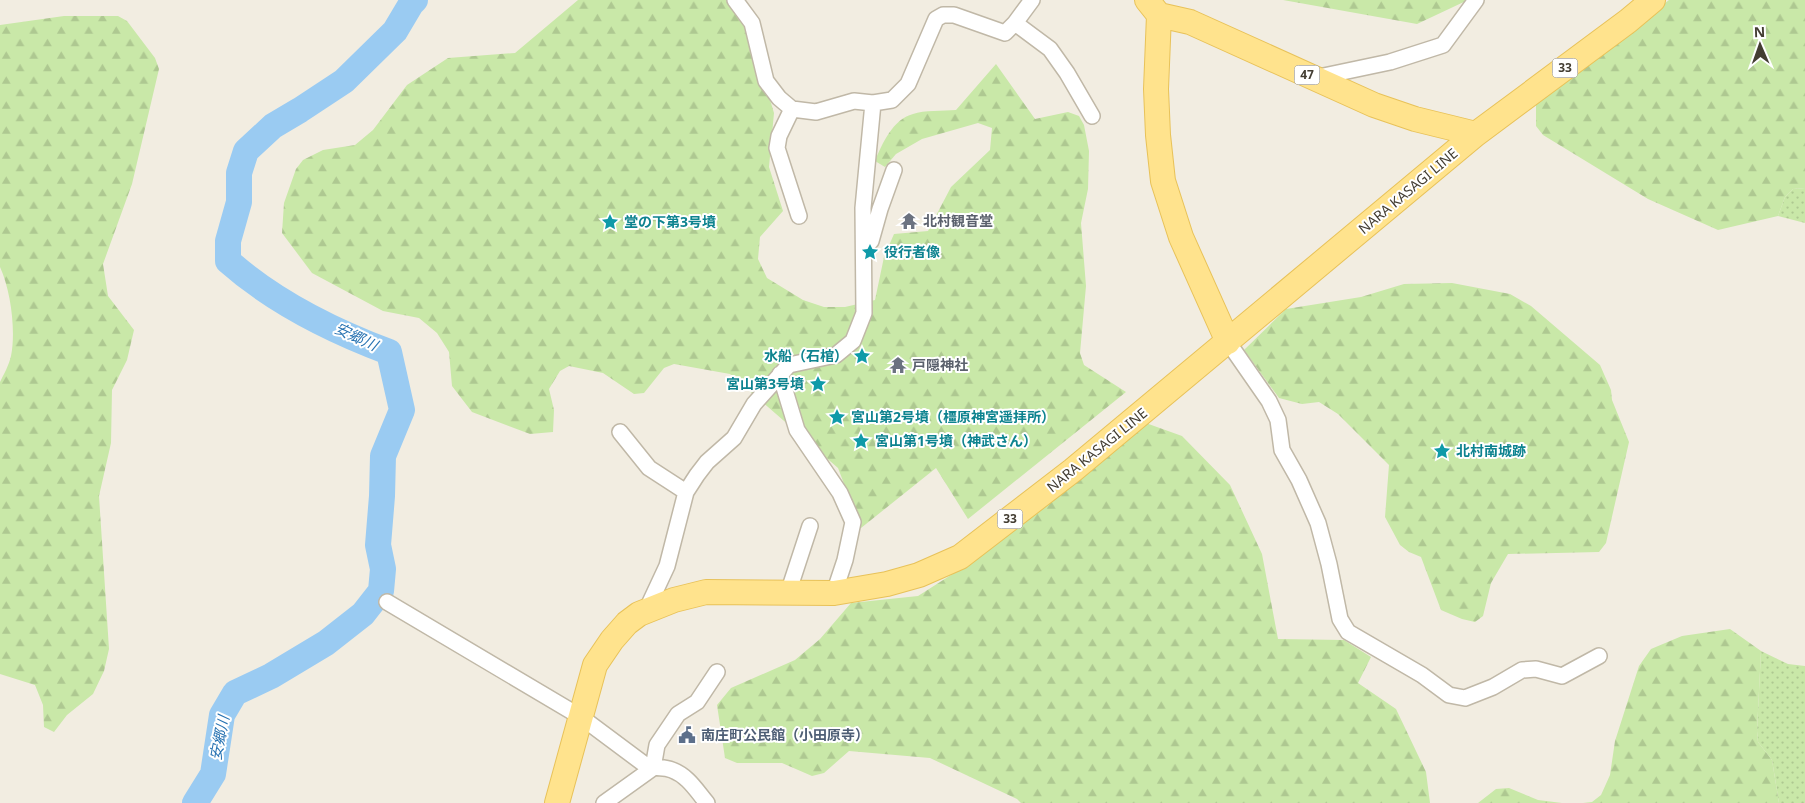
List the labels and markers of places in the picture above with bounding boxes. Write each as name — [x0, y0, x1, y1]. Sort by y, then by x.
temple icon: 北村観音堂 — [899, 211, 919, 231]
place label: 北村観音堂 — [923, 211, 993, 230]
place icon: 堂の下第3号墳 — [600, 212, 620, 232]
place label: 堂の下第3号墳 — [624, 212, 716, 231]
place icon: 役行者像 — [860, 242, 880, 262]
place label: 役行者像 — [884, 242, 940, 261]
place label: 水船（石棺） — [764, 346, 848, 365]
place icon: 水船（石棺） — [852, 346, 872, 366]
temple icon: 戸隠神社 — [888, 355, 908, 375]
place label: 戸隠神社 — [912, 355, 968, 374]
place label: 宮山第3号墳 — [726, 374, 804, 393]
place icon: 宮山第3号墳 — [808, 374, 828, 394]
place icon: 宮山第2号墳（橿原神宮遥拝所） — [827, 407, 847, 427]
place label: 宮山第2号墳（橿原神宮遥拝所） — [851, 407, 1055, 426]
place icon: 宮山第1号墳（神武さん） — [851, 431, 871, 451]
place label: 宮山第1号墳（神武さん） — [875, 431, 1037, 450]
place icon: 北村南城跡 — [1432, 441, 1452, 461]
place label: 北村南城跡 — [1456, 441, 1526, 460]
public building icon: 南庄町公民館（小田原寺） — [677, 725, 697, 745]
place label: 南庄町公民館（小田原寺） — [701, 725, 869, 744]

